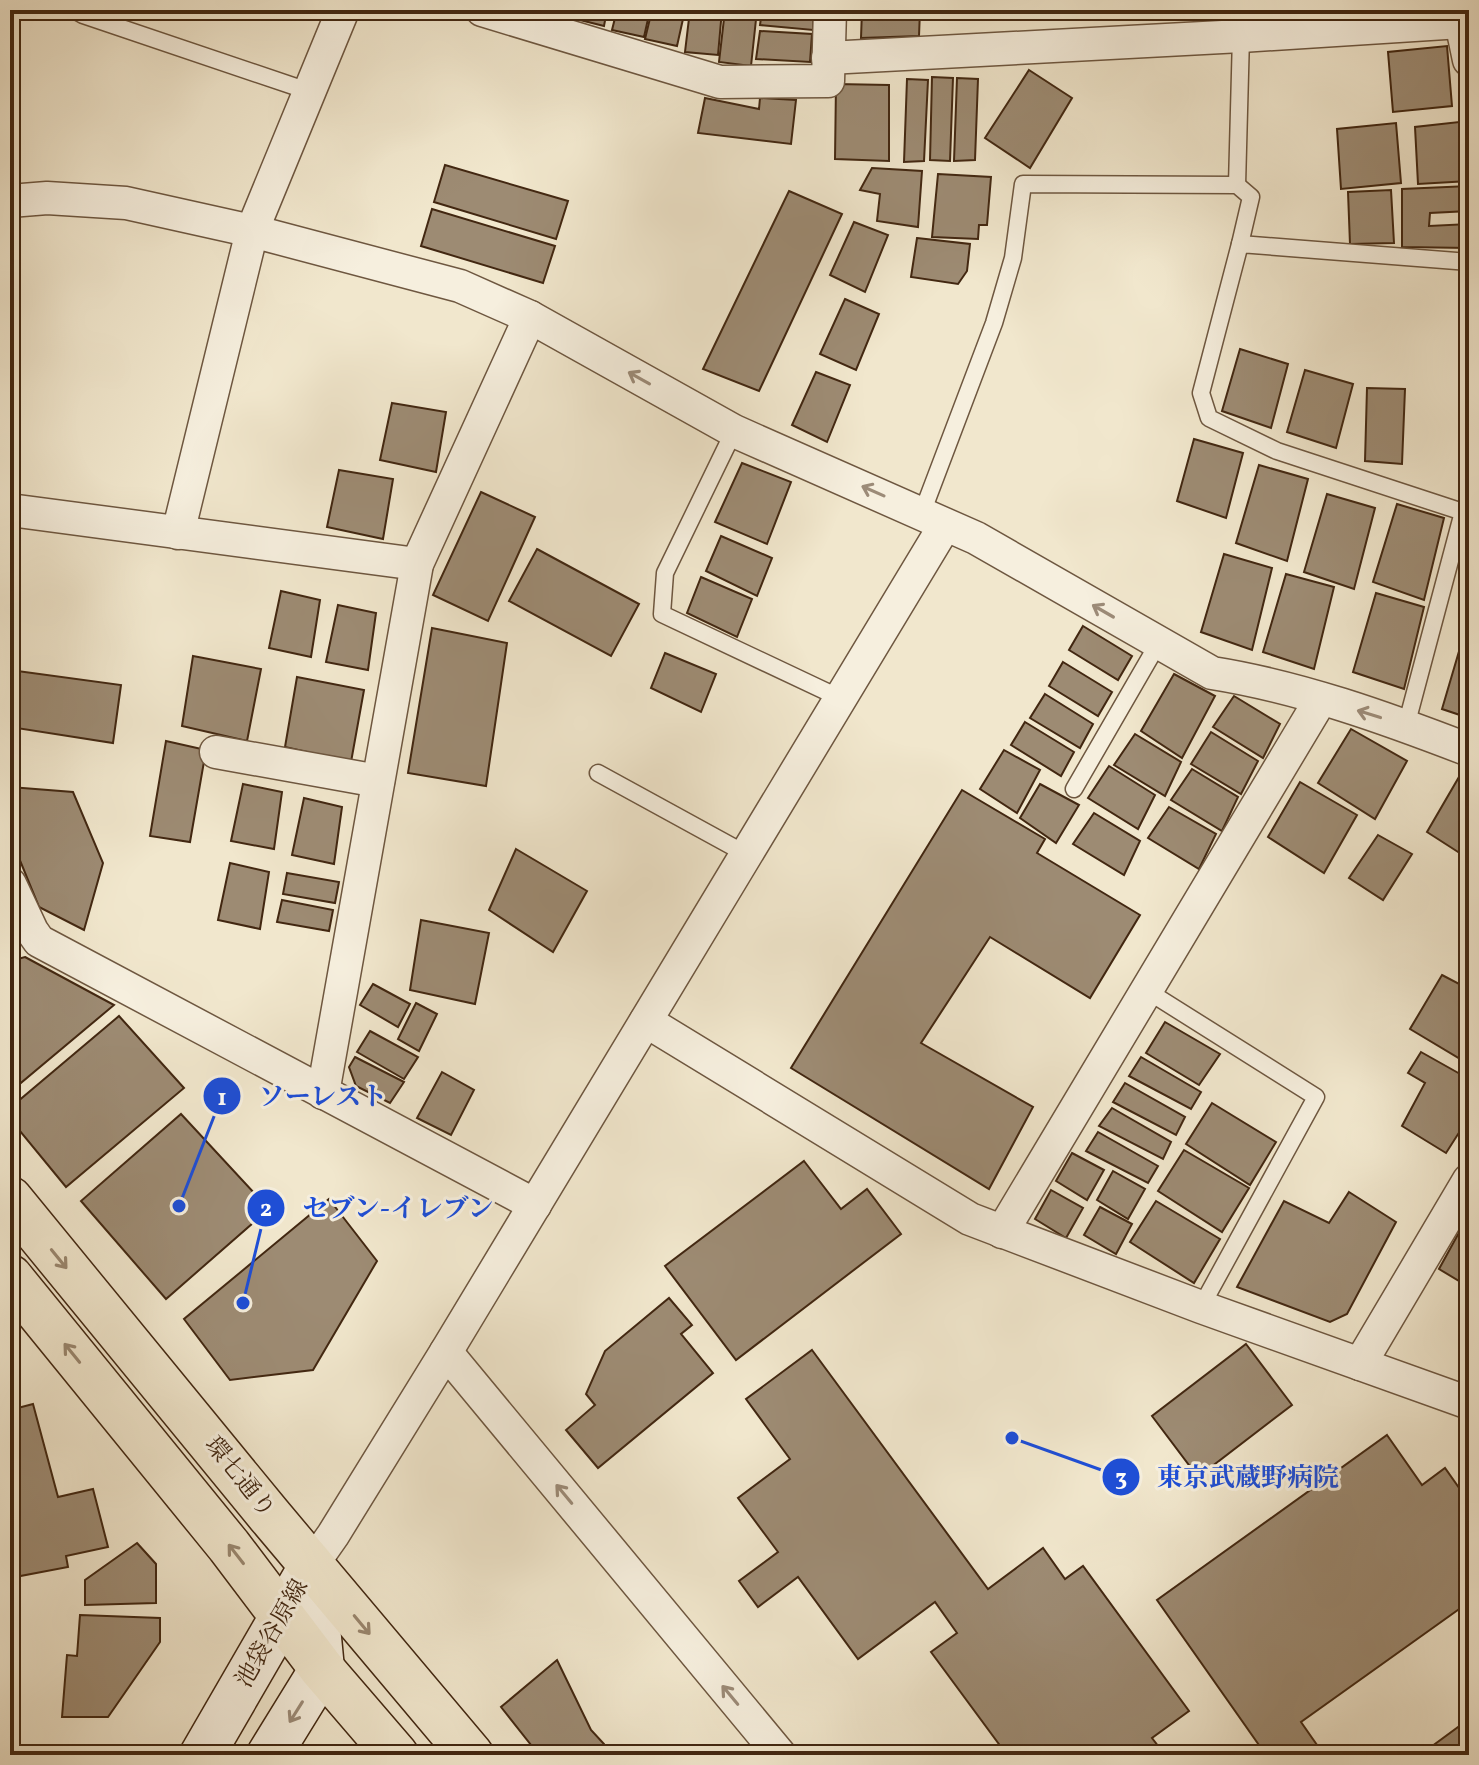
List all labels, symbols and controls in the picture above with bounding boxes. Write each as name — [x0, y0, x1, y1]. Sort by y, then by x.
one-way arrow — [628, 370, 651, 386]
one-way arrow — [861, 483, 885, 498]
one-way arrow — [1092, 603, 1115, 619]
one-way arrow — [1357, 706, 1382, 721]
callout: ソーレスト — [202, 1071, 404, 1121]
text: ソーレスト — [259, 1080, 387, 1116]
text: 1 — [217, 1082, 227, 1116]
callout: セブン-イレブン — [246, 1183, 510, 1233]
text: セブン-イレブン — [303, 1192, 493, 1228]
text: 2 — [260, 1193, 272, 1227]
one-way arrow — [51, 1248, 68, 1269]
one-way arrow — [63, 1343, 80, 1364]
street label: 環七通り — [196, 1430, 282, 1526]
callout: 東京武蔵野病院 — [1101, 1452, 1355, 1502]
text: 東京武蔵野病院 — [1157, 1461, 1339, 1497]
text: 3 — [1115, 1462, 1127, 1496]
one-way arrow — [555, 1485, 573, 1505]
one-way arrow — [227, 1544, 245, 1565]
street label: 池袋谷原線 — [228, 1574, 318, 1694]
one-way arrow — [352, 1615, 370, 1636]
one-way arrow — [721, 1685, 739, 1706]
one-way arrow — [287, 1700, 303, 1723]

